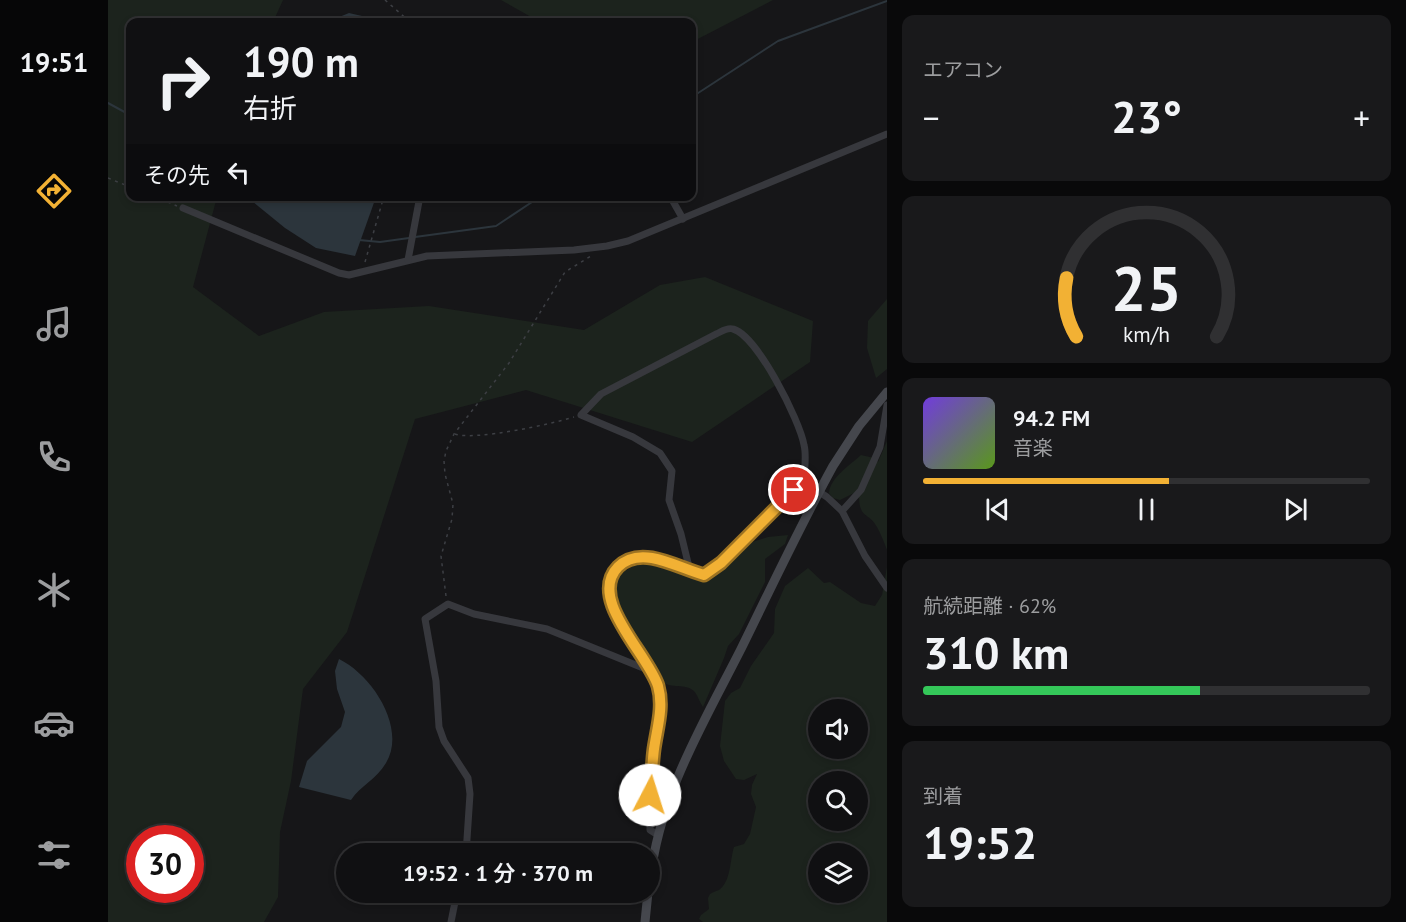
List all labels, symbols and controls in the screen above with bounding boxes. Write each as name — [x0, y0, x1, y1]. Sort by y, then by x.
text: 190 m — [243, 34, 359, 89]
icon: right — [144, 42, 222, 120]
text: 19:51 — [20, 45, 88, 79]
text: エアコン — [923, 57, 1003, 83]
text: 23° — [1111, 87, 1182, 145]
text: 右折 — [243, 91, 297, 125]
text: − — [923, 96, 940, 139]
text: + — [1353, 96, 1370, 139]
icon: left — [222, 156, 255, 189]
text: その先 — [144, 161, 210, 189]
icon: directions — [33, 170, 75, 212]
text: 25 — [1111, 247, 1182, 328]
icon: music — [33, 303, 75, 345]
text: km/h — [1123, 320, 1170, 348]
text: 94.2 FM — [1013, 404, 1090, 432]
text: 音楽 — [1013, 435, 1053, 461]
icon: phone — [33, 436, 75, 478]
pin — [768, 464, 819, 515]
icon: arrive — [777, 473, 810, 506]
icon: previous — [981, 493, 1014, 526]
icon: pause — [1130, 493, 1163, 526]
icon: next — [1279, 493, 1312, 526]
icon: climate — [33, 569, 75, 611]
text: 航続距離 · 62% — [923, 593, 1056, 619]
text: 310 km — [923, 623, 1069, 681]
map controls — [808, 699, 868, 903]
button: sound — [808, 699, 868, 759]
icon: car — [33, 702, 75, 744]
position arrow — [618, 763, 682, 827]
button: search — [808, 771, 868, 831]
text: 到着 — [923, 783, 963, 809]
text: 19:52 — [923, 813, 1037, 871]
speed limit sign: 30 — [126, 825, 204, 903]
icon: filters — [33, 834, 75, 876]
button: layers — [808, 843, 868, 903]
text: 19:52 · 1 分 · 370 m — [403, 859, 593, 887]

